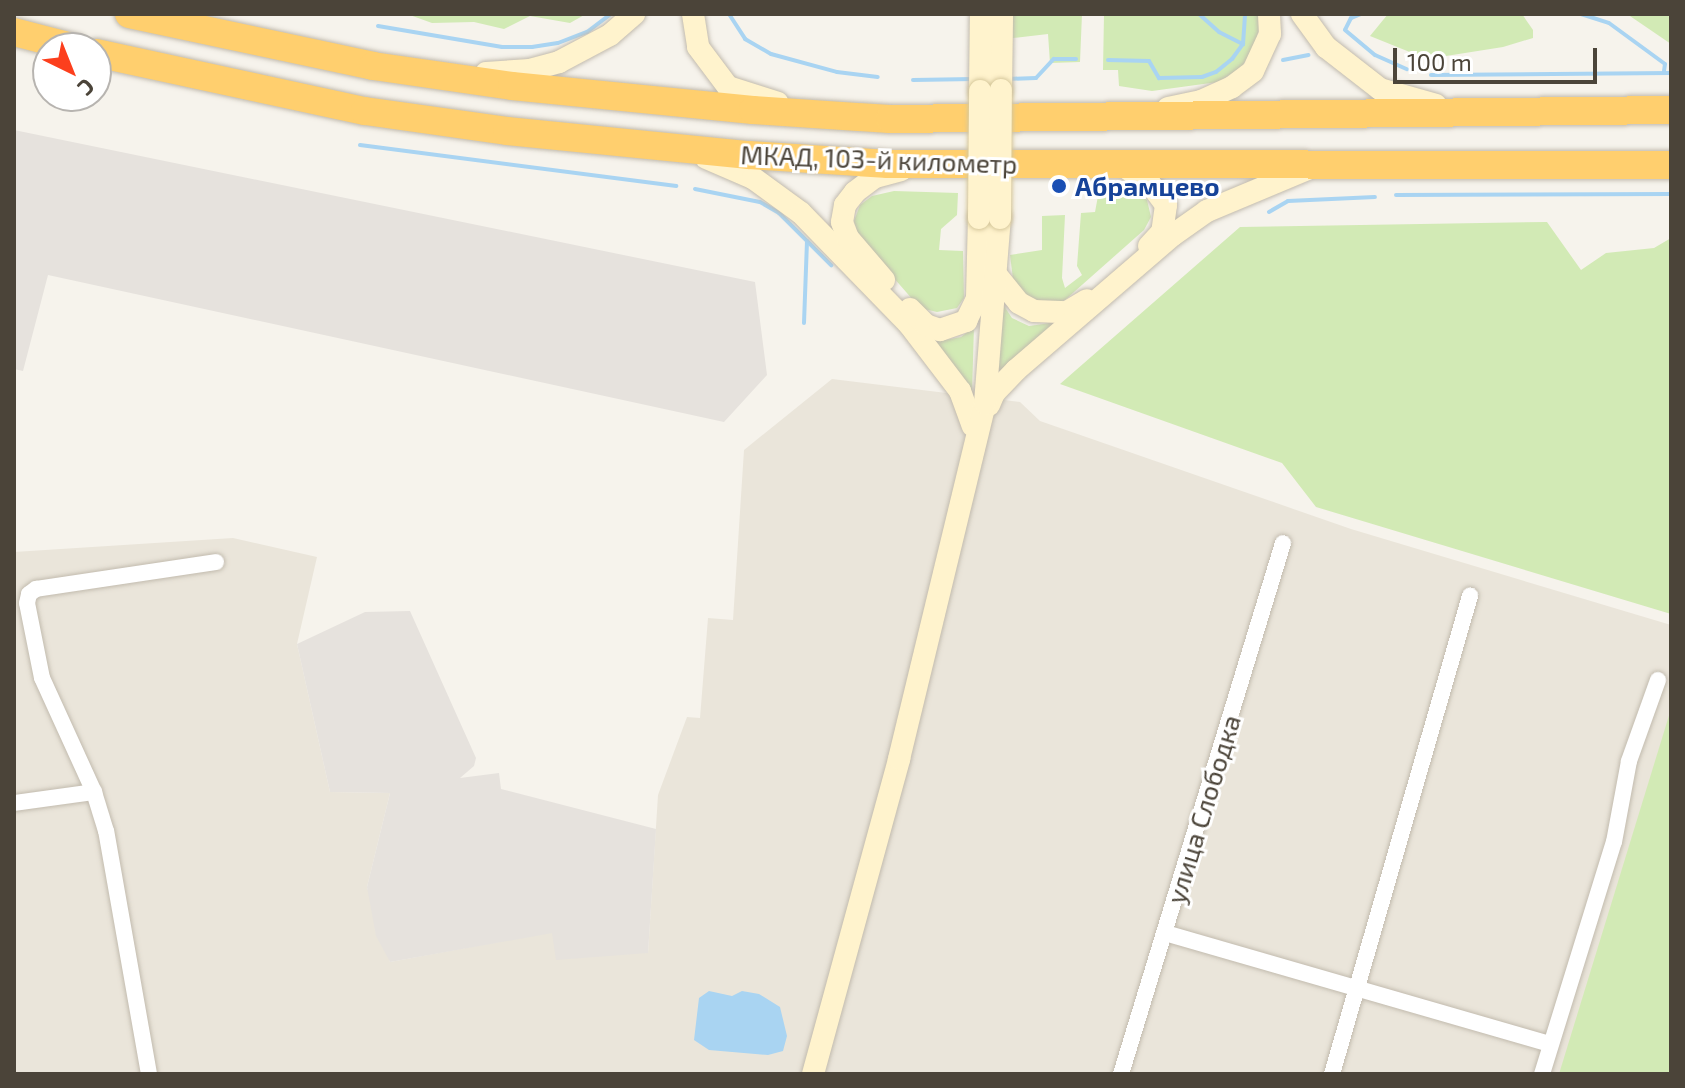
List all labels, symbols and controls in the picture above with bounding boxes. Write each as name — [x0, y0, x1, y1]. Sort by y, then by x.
north arrow — [32, 32, 112, 112]
scale bar — [1397, 32, 1601, 82]
text: 100 m — [1407, 47, 1472, 76]
text: С — [73, 74, 101, 102]
street label: МКАД, 103-й километр — [740, 139, 1018, 179]
place label: Абрамцево — [1075, 170, 1220, 202]
marker: Абрамцево — [1050, 177, 1068, 195]
street label: улица Слободка — [1159, 711, 1247, 907]

